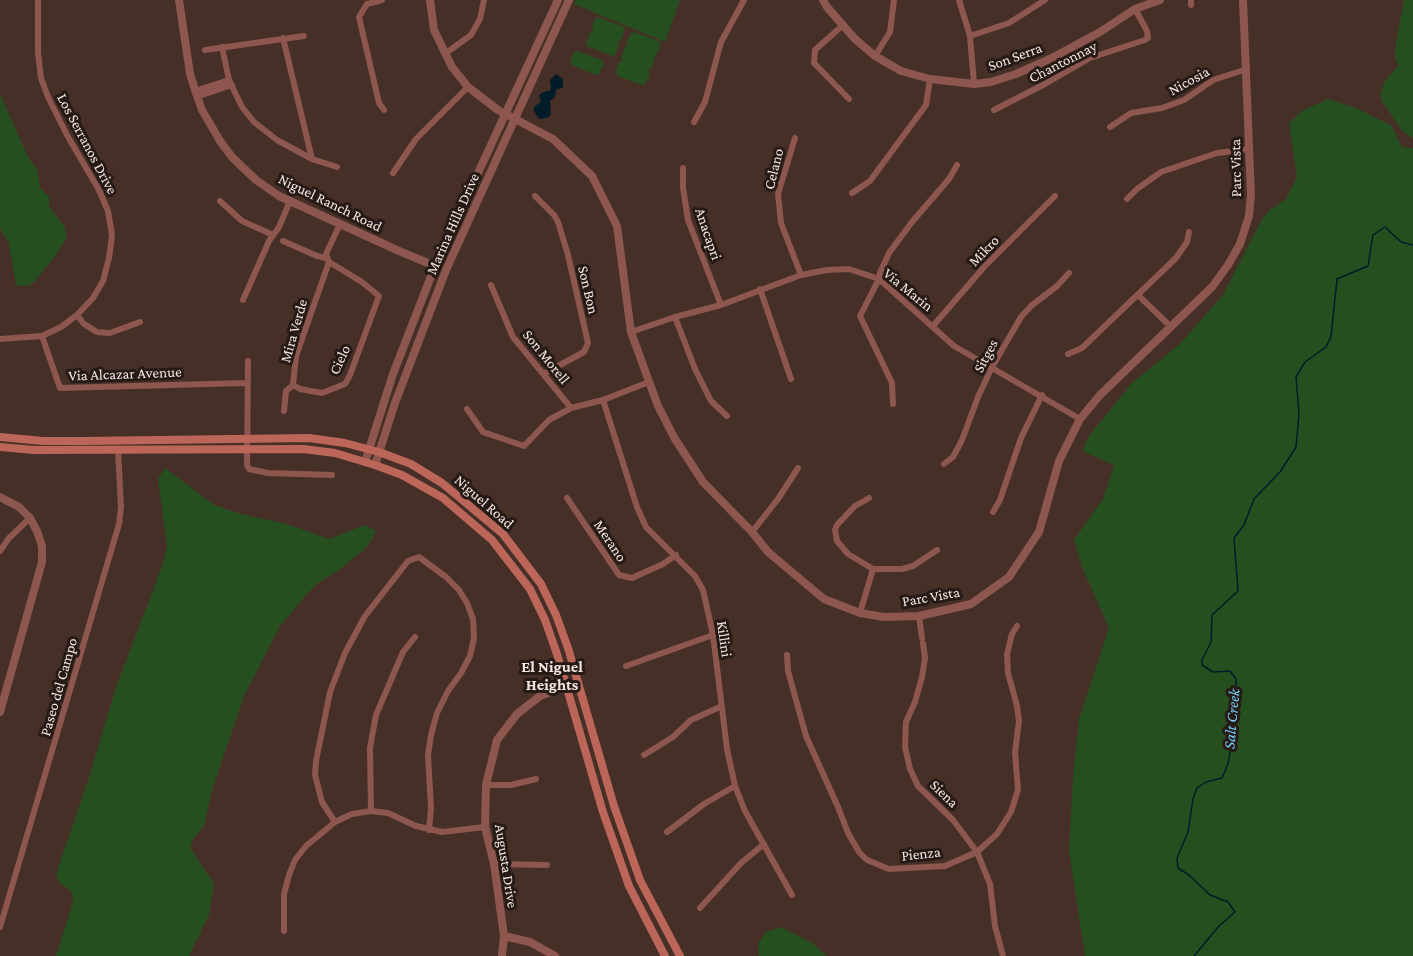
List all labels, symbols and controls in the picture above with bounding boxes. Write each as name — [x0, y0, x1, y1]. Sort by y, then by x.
street label: Chantonnay — [1026, 37, 1100, 87]
street label: Son Serra — [985, 39, 1045, 75]
street label: Nicosia — [1165, 62, 1213, 100]
street label: Los Serranos Drive — [53, 91, 121, 197]
street label: Parc Vista — [1226, 139, 1246, 197]
street label: Celano — [760, 147, 788, 191]
street label: Niguel Ranch Road — [275, 170, 385, 236]
street label: Marina Hills Drive — [423, 170, 483, 278]
street label: Anacapri — [691, 206, 725, 262]
street label: Mikro — [965, 232, 1003, 270]
street label: Son Bon — [574, 264, 602, 316]
street label: Via Marin — [880, 265, 936, 315]
street label: Mira Verde — [276, 297, 312, 365]
street label: Son Morell — [519, 326, 573, 388]
street label: Sitges — [970, 336, 1002, 376]
street label: Cielo — [325, 342, 355, 378]
street label: Via Alcazar Avenue — [68, 363, 182, 385]
street label: Niguel Road — [451, 471, 517, 533]
street label: Merano — [590, 517, 630, 565]
street label: Parc Vista — [901, 583, 961, 611]
street label: Killini — [713, 620, 735, 658]
street label: Paseo del Campo — [36, 636, 82, 738]
district label: El Niguel Heights — [521, 657, 583, 695]
water label: Salt Creek — [1220, 688, 1244, 750]
street label: Siena — [926, 776, 962, 812]
street label: Augusta Drive — [490, 823, 522, 909]
street label: Pienza — [900, 843, 942, 865]

